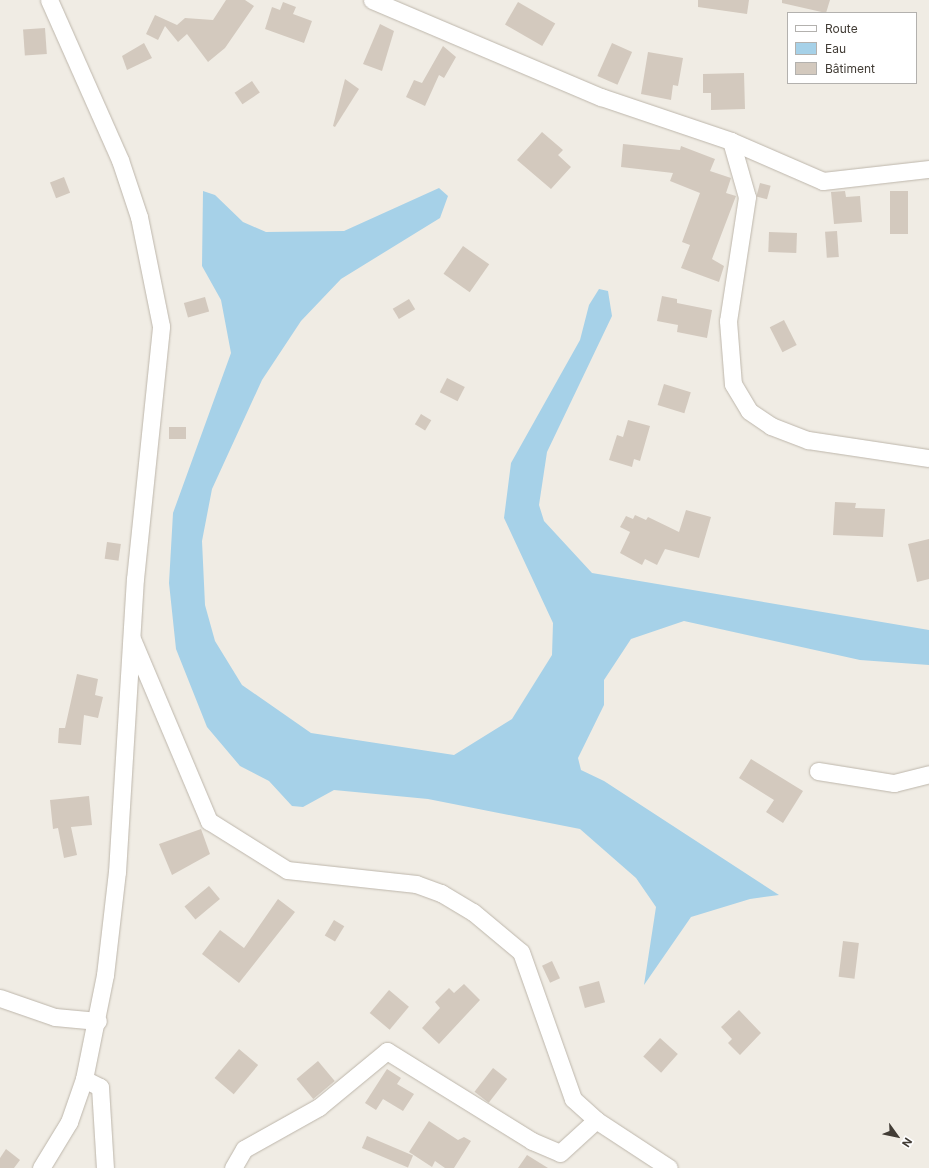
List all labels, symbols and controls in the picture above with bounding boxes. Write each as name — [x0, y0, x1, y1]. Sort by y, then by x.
legend — [787, 12, 917, 84]
text: Route — [825, 21, 858, 36]
text: Eau — [825, 41, 846, 56]
text: Bâtiment — [825, 61, 875, 76]
north arrow — [877, 1116, 917, 1156]
text: N — [899, 1135, 915, 1150]

